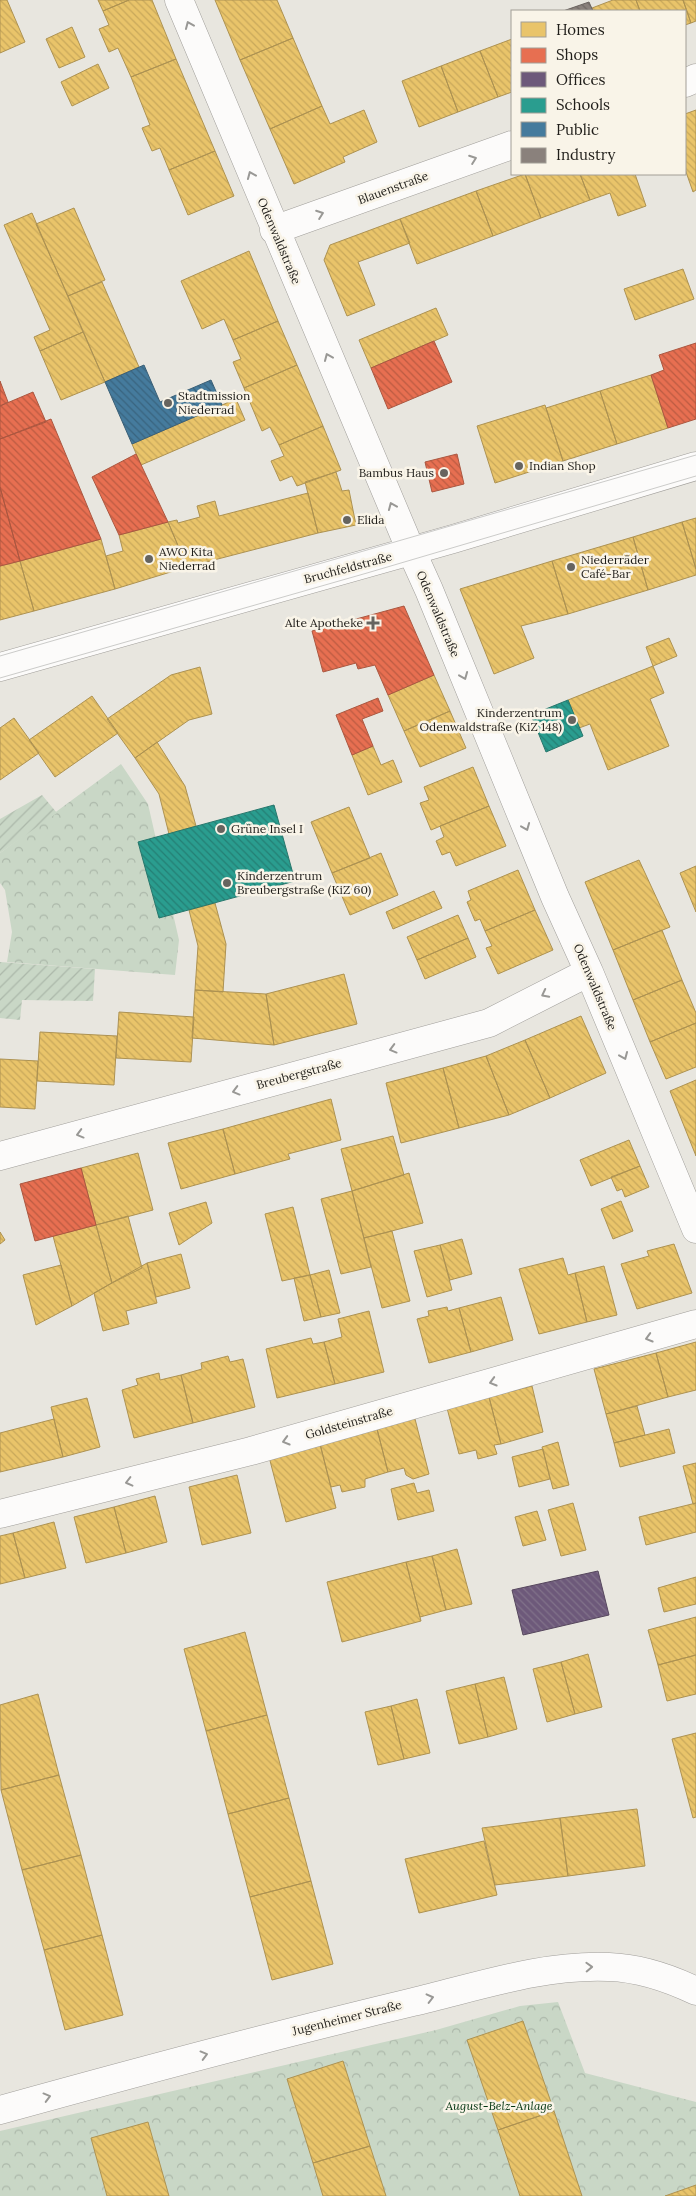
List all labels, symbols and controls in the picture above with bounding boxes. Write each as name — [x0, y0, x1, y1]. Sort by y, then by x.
legend — [511, 10, 686, 175]
text: Homes — [556, 20, 605, 39]
one-way arrow — [185, 21, 195, 29]
text: Shops — [556, 45, 598, 64]
text: Offices — [556, 70, 606, 89]
text: Schools — [556, 95, 610, 114]
text: Public — [556, 120, 599, 139]
text: Industry — [556, 145, 615, 164]
one-way arrow — [468, 155, 477, 165]
street label: Blauenstraße — [356, 168, 431, 207]
one-way arrow — [247, 171, 257, 179]
street label: Odenwaldstraße — [254, 195, 305, 287]
one-way arrow — [316, 210, 324, 220]
one-way arrow — [324, 353, 334, 361]
place label: Stadtmission Niederrad — [178, 388, 250, 417]
marker: Stadtmission Niederrad — [162, 397, 174, 409]
place label: Indian Shop — [529, 458, 596, 473]
marker: Indian Shop — [513, 460, 525, 472]
place label: Bambus Haus — [359, 465, 434, 480]
marker: Bambus Haus — [438, 467, 450, 479]
one-way arrow — [387, 502, 398, 511]
place label: Elida — [357, 512, 384, 527]
marker: Elida — [341, 514, 353, 526]
place label: AWO Kita Niederrad — [158, 544, 215, 573]
street label: Bruchfeldstraße — [302, 548, 394, 586]
place label: Niederräder Café-Bar — [581, 552, 650, 581]
marker: AWO Kita Niederrad — [143, 553, 155, 565]
marker: Niederräder Café-Bar — [565, 561, 577, 573]
street label: Odenwaldstraße — [413, 568, 464, 660]
place label: Alte Apotheke — [284, 615, 363, 630]
marker: Alte Apotheke — [367, 617, 379, 629]
one-way arrow — [458, 671, 469, 680]
place label: Kinderzentrum Odenwaldstraße (KiZ 148) — [420, 705, 562, 735]
marker: Kinderzentrum Odenwaldstraße (KiZ 148) — [566, 714, 578, 726]
place label: Grüne Insel I — [231, 821, 303, 836]
one-way arrow — [520, 822, 530, 830]
marker: Grüne Insel I — [215, 823, 227, 835]
place label: Kinderzentrum Breubergstraße (KiZ 60) — [237, 868, 372, 898]
marker: Kinderzentrum Breubergstraße (KiZ 60) — [221, 877, 233, 889]
street label: Odenwaldstraße — [570, 941, 621, 1033]
one-way arrow — [542, 988, 551, 998]
one-way arrow — [390, 1043, 398, 1053]
one-way arrow — [618, 1052, 628, 1060]
street label: Breubergstraße — [255, 1055, 344, 1092]
one-way arrow — [233, 1086, 241, 1096]
one-way arrow — [75, 1128, 84, 1139]
one-way arrow — [646, 1332, 654, 1342]
one-way arrow — [489, 1377, 497, 1387]
street label: Goldsteinstraße — [303, 1403, 395, 1442]
one-way arrow — [282, 1435, 291, 1445]
one-way arrow — [124, 1476, 133, 1487]
one-way arrow — [585, 1962, 593, 1973]
one-way arrow — [425, 1993, 434, 2004]
street label: Jugenheimer Straße — [290, 1997, 404, 2039]
one-way arrow — [200, 2050, 208, 2061]
one-way arrow — [43, 2092, 51, 2102]
park label: August-Belz-Anlage — [444, 2098, 553, 2113]

